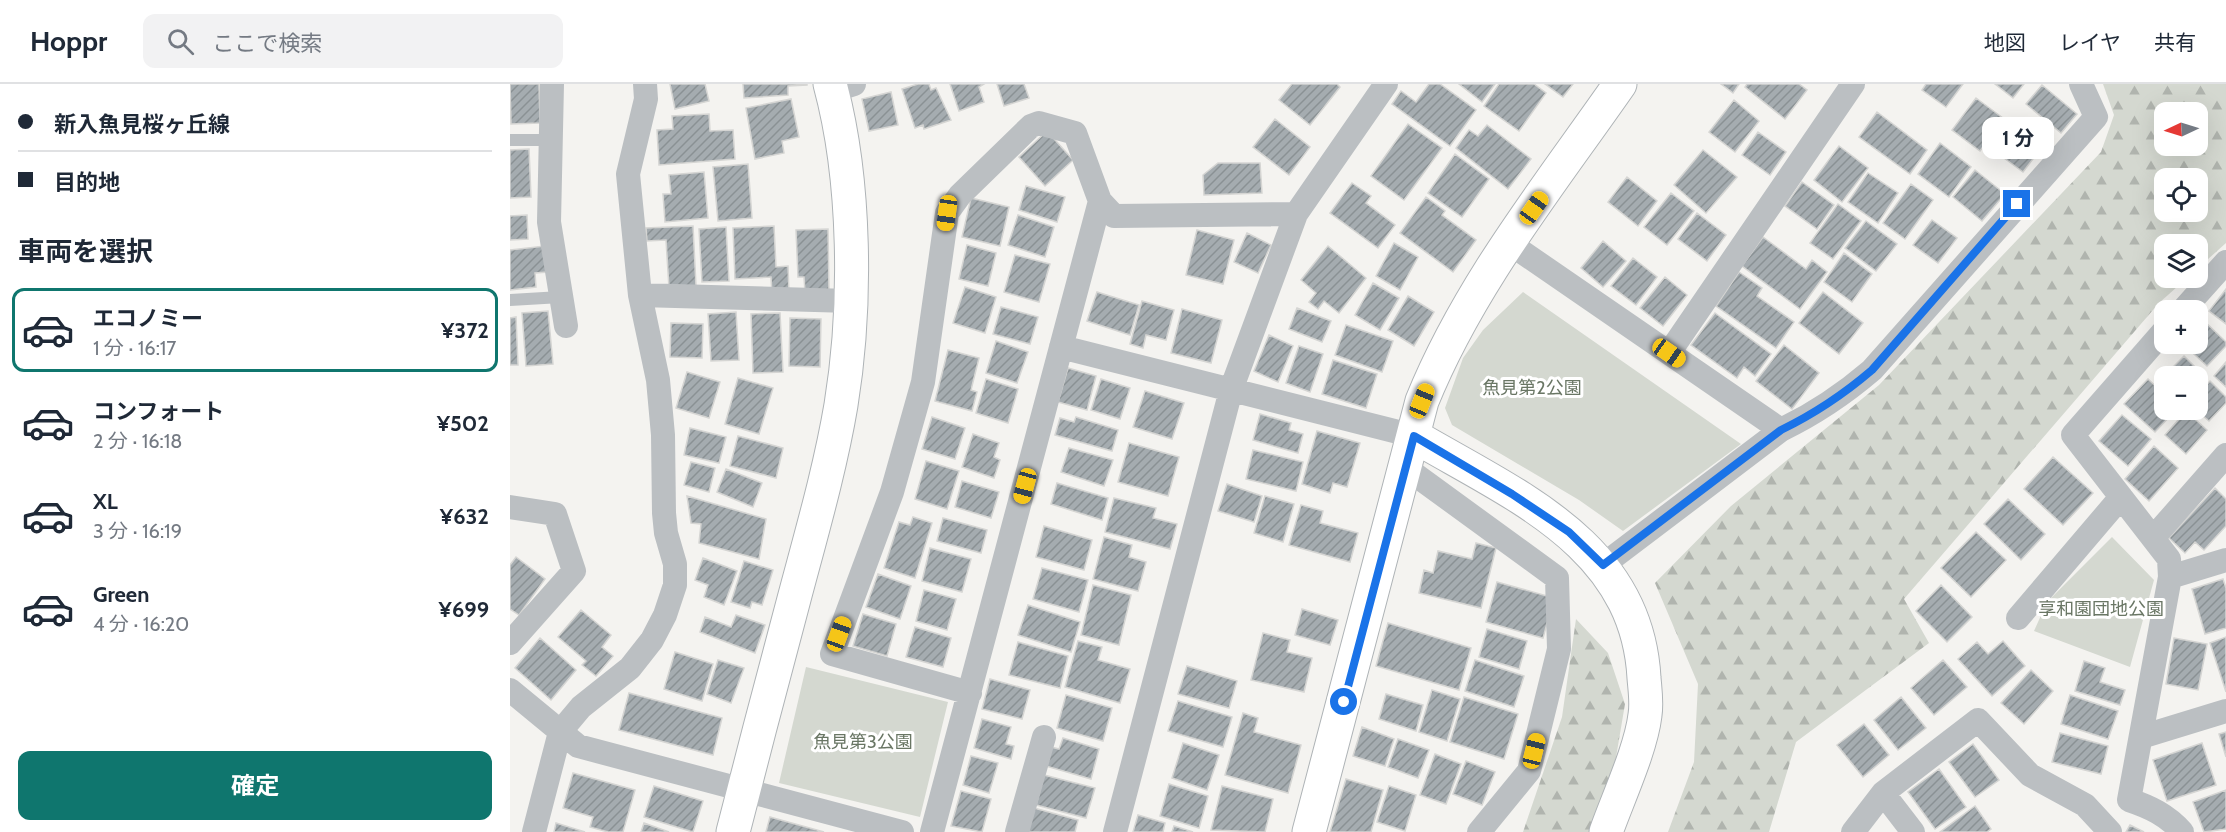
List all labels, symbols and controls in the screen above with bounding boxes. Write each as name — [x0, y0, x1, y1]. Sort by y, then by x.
search box — [143, 14, 563, 68]
text: Hoppr — [30, 24, 107, 58]
icon: search — [164, 25, 197, 58]
text: ここで検索 — [212, 30, 322, 57]
text: 地図 — [1984, 30, 2026, 55]
text: レイヤ — [2059, 30, 2121, 55]
text: 共有 — [2154, 30, 2196, 55]
north arrow — [2154, 102, 2208, 156]
map controls — [2154, 102, 2208, 420]
text: 新入魚見桜ヶ丘線 — [54, 111, 230, 138]
callout: 1 分 — [1981, 117, 2053, 159]
text: 1 分 — [2002, 126, 2034, 150]
button: locate — [2154, 168, 2208, 222]
text: 目的地 — [54, 169, 120, 196]
car — [1516, 188, 1552, 228]
route end — [2003, 190, 2030, 217]
car — [936, 194, 958, 232]
button: layers — [2154, 234, 2208, 288]
text: 車両を選択 — [18, 235, 153, 268]
button: + — [2154, 300, 2208, 354]
icon: car — [21, 303, 75, 357]
text: エコノミー — [93, 305, 203, 332]
text: ¥372 — [441, 317, 489, 344]
car — [1649, 335, 1689, 371]
text: 1 分 · 16:17 — [93, 336, 176, 360]
button: − — [2154, 366, 2208, 420]
park label: 魚見第2公園 — [1482, 377, 1582, 399]
car — [1407, 381, 1437, 421]
icon: car — [21, 396, 75, 450]
text: コンフォート — [93, 398, 224, 425]
text: ¥502 — [437, 410, 489, 437]
text: 2 分 · 16:18 — [93, 429, 182, 453]
car — [1012, 466, 1038, 506]
text: XL — [93, 488, 118, 515]
icon: car — [21, 489, 75, 543]
text: ¥632 — [440, 503, 489, 530]
text: 3 分 · 16:19 — [93, 519, 182, 543]
text: Green — [93, 581, 149, 608]
icon: car — [21, 582, 75, 636]
text: ¥699 — [439, 596, 489, 623]
park label: 享和園団地公園 — [2038, 598, 2164, 620]
text: 4 分 · 16:20 — [93, 612, 189, 636]
car — [824, 614, 854, 654]
route start — [1330, 688, 1357, 715]
park label: 魚見第3公園 — [813, 731, 913, 753]
car — [1521, 731, 1547, 771]
button: 確定 — [18, 751, 492, 820]

